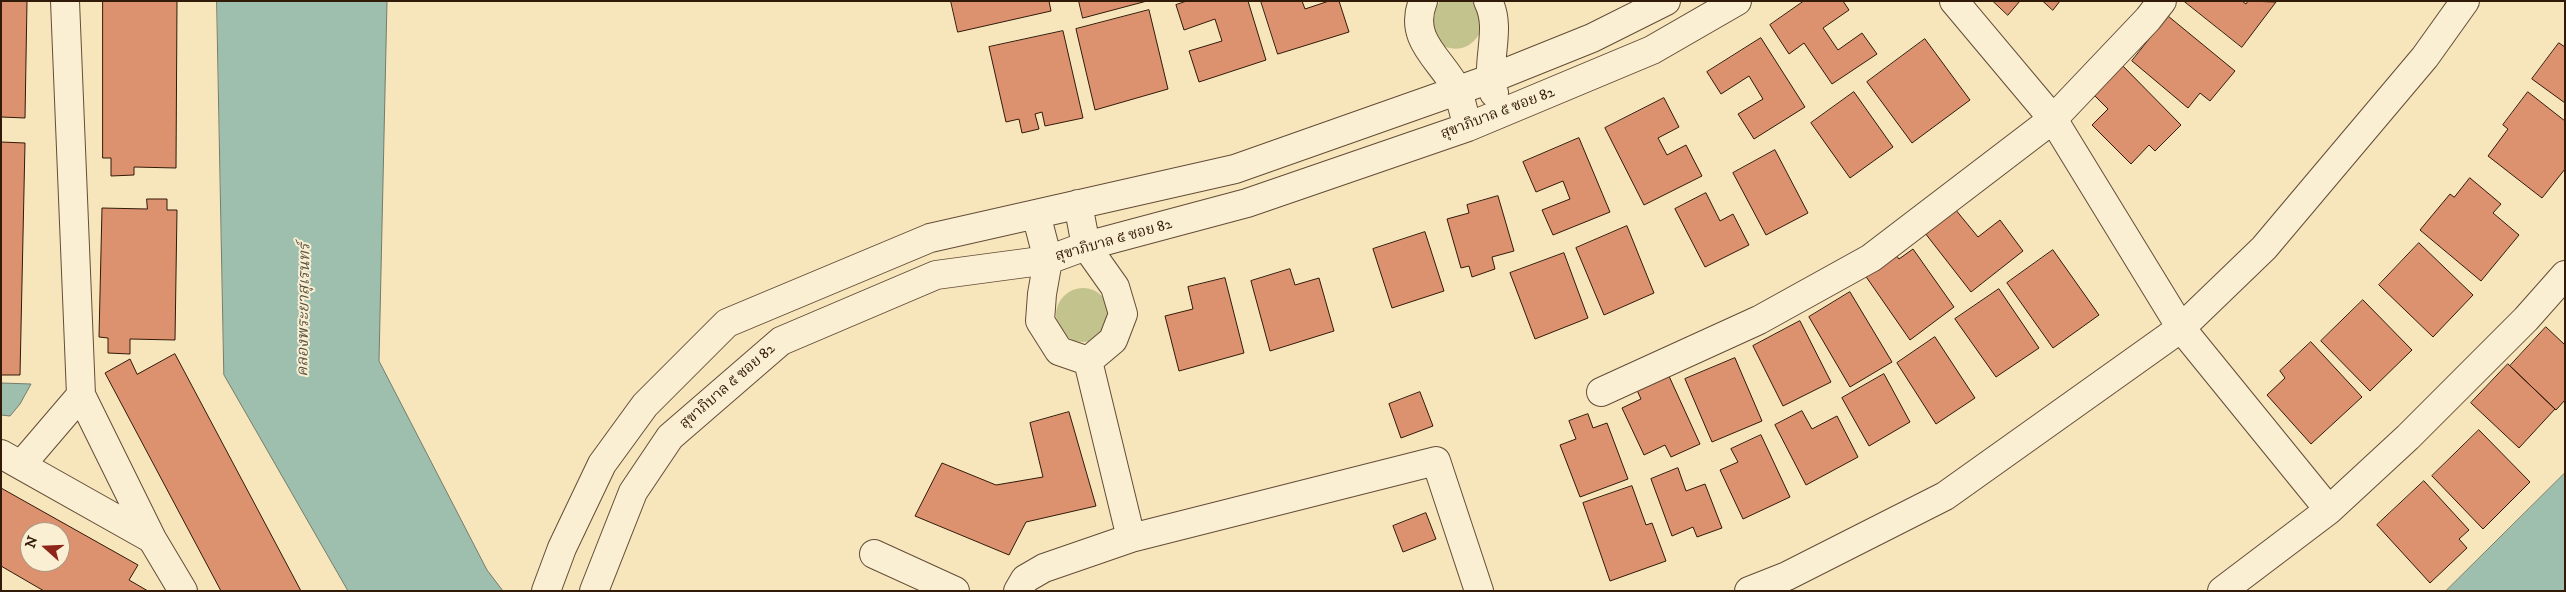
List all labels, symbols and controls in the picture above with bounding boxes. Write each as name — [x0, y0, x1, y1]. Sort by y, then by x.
street label: สุขาภิบาล ๕ ซอย 82 — [1438, 84, 1558, 144]
street label: สุขาภิบาล ๕ ซอย 82 — [1054, 216, 1174, 266]
water label: คลองพระยาสุเรนทร์ — [294, 243, 316, 377]
street label: สุขาภิบาล ๕ ซอย 82 — [677, 341, 779, 433]
north arrow — [20, 522, 70, 572]
text: N — [21, 534, 42, 551]

